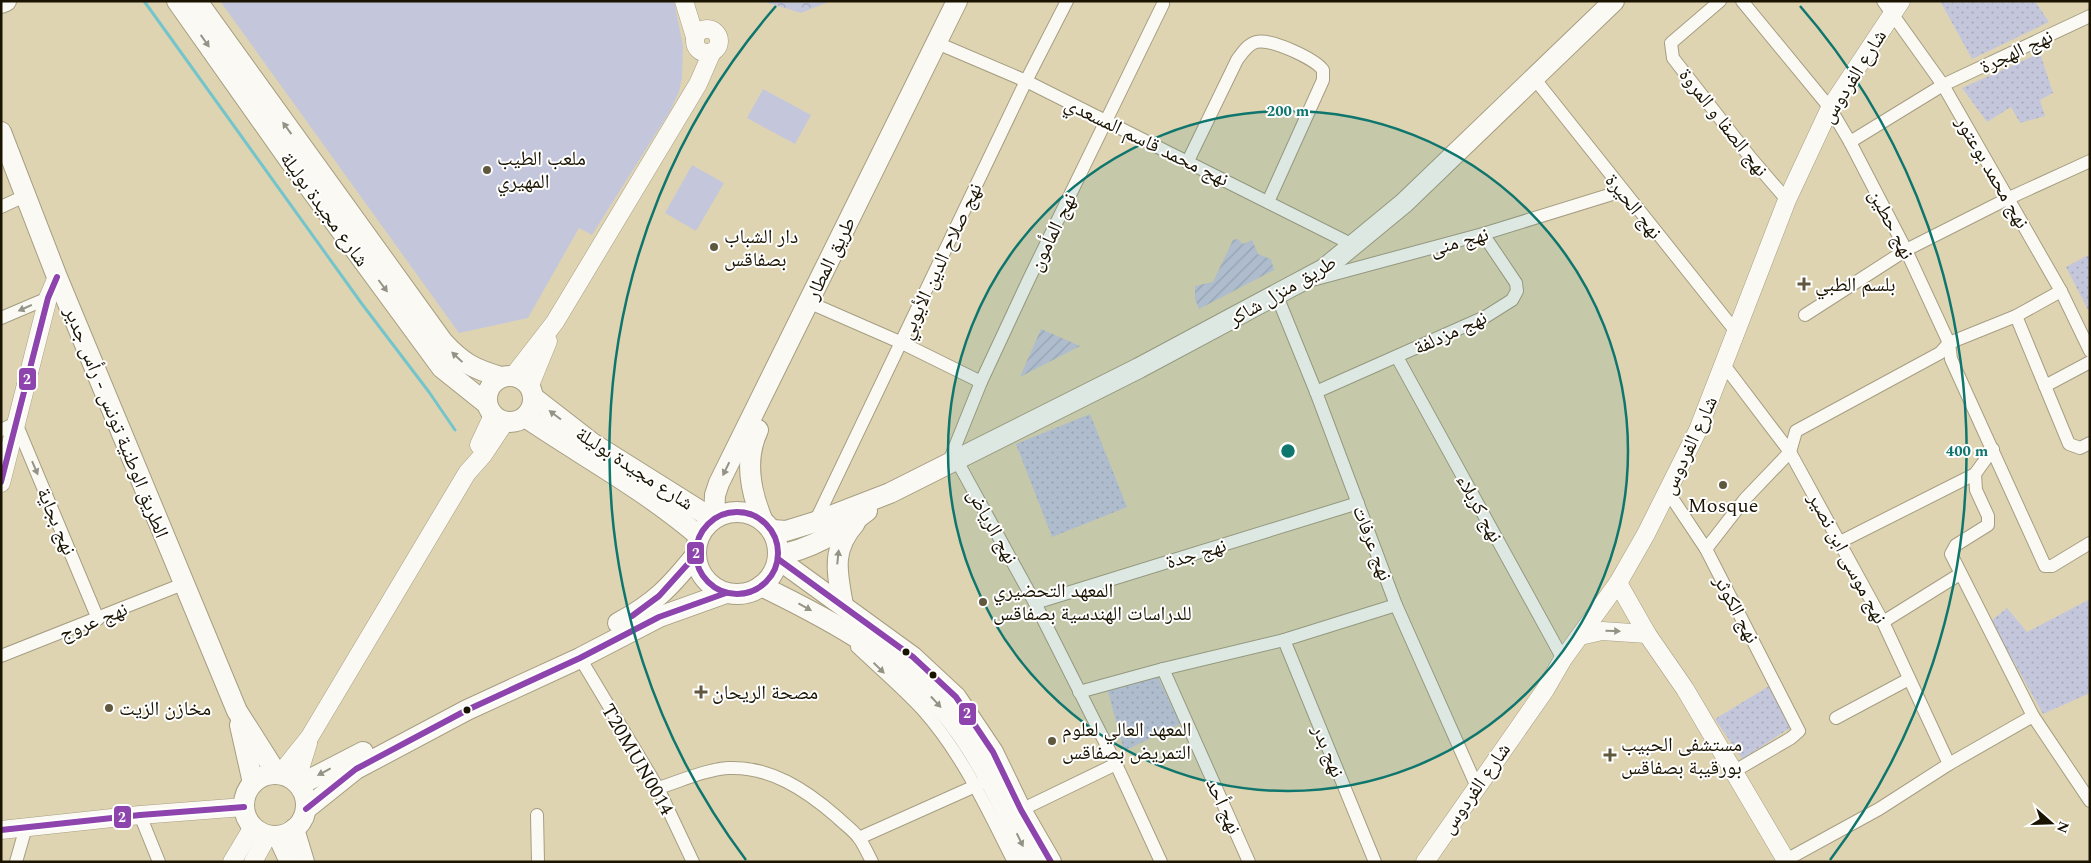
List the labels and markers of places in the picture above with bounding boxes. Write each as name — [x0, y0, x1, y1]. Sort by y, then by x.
place label: ملعب الطيب المهيري — [497, 144, 586, 197]
marker: ملعب الطيب المهيري — [481, 164, 493, 176]
place label: دار الشباب بصفاقس — [724, 222, 798, 275]
marker: دار الشباب بصفاقس — [708, 241, 720, 253]
place label: بلسم الطبي — [1815, 270, 1895, 300]
marker: بلسم الطبي — [1797, 277, 1811, 291]
centre of rings — [1279, 442, 1297, 460]
marker: Mosque — [1717, 479, 1729, 491]
place label: Mosque — [1688, 491, 1758, 521]
place label: المعهد التحضيري للدراسات الهندسية بصفاقس — [993, 576, 1192, 629]
marker: المعهد التحضيري للدراسات الهندسية بصفاقس — [977, 596, 989, 608]
unlabelled marker — [901, 647, 911, 657]
unlabelled marker — [928, 670, 938, 680]
place label: مصحة الريحان — [712, 678, 818, 708]
marker: مصحة الريحان — [694, 685, 708, 699]
place label: مخازن الزيت — [119, 694, 211, 724]
marker: مخازن الزيت — [103, 702, 115, 714]
unlabelled marker — [462, 705, 472, 715]
place label: المعهد العالي لعلوم التمريض بصفاقس — [1062, 715, 1192, 768]
place label: مستشفى الحبيب بورقيبة بصفاقس — [1621, 730, 1742, 783]
marker: المعهد العالي لعلوم التمريض بصفاقس — [1046, 735, 1058, 747]
marker: مستشفى الحبيب بورقيبة بصفاقس — [1603, 748, 1617, 762]

